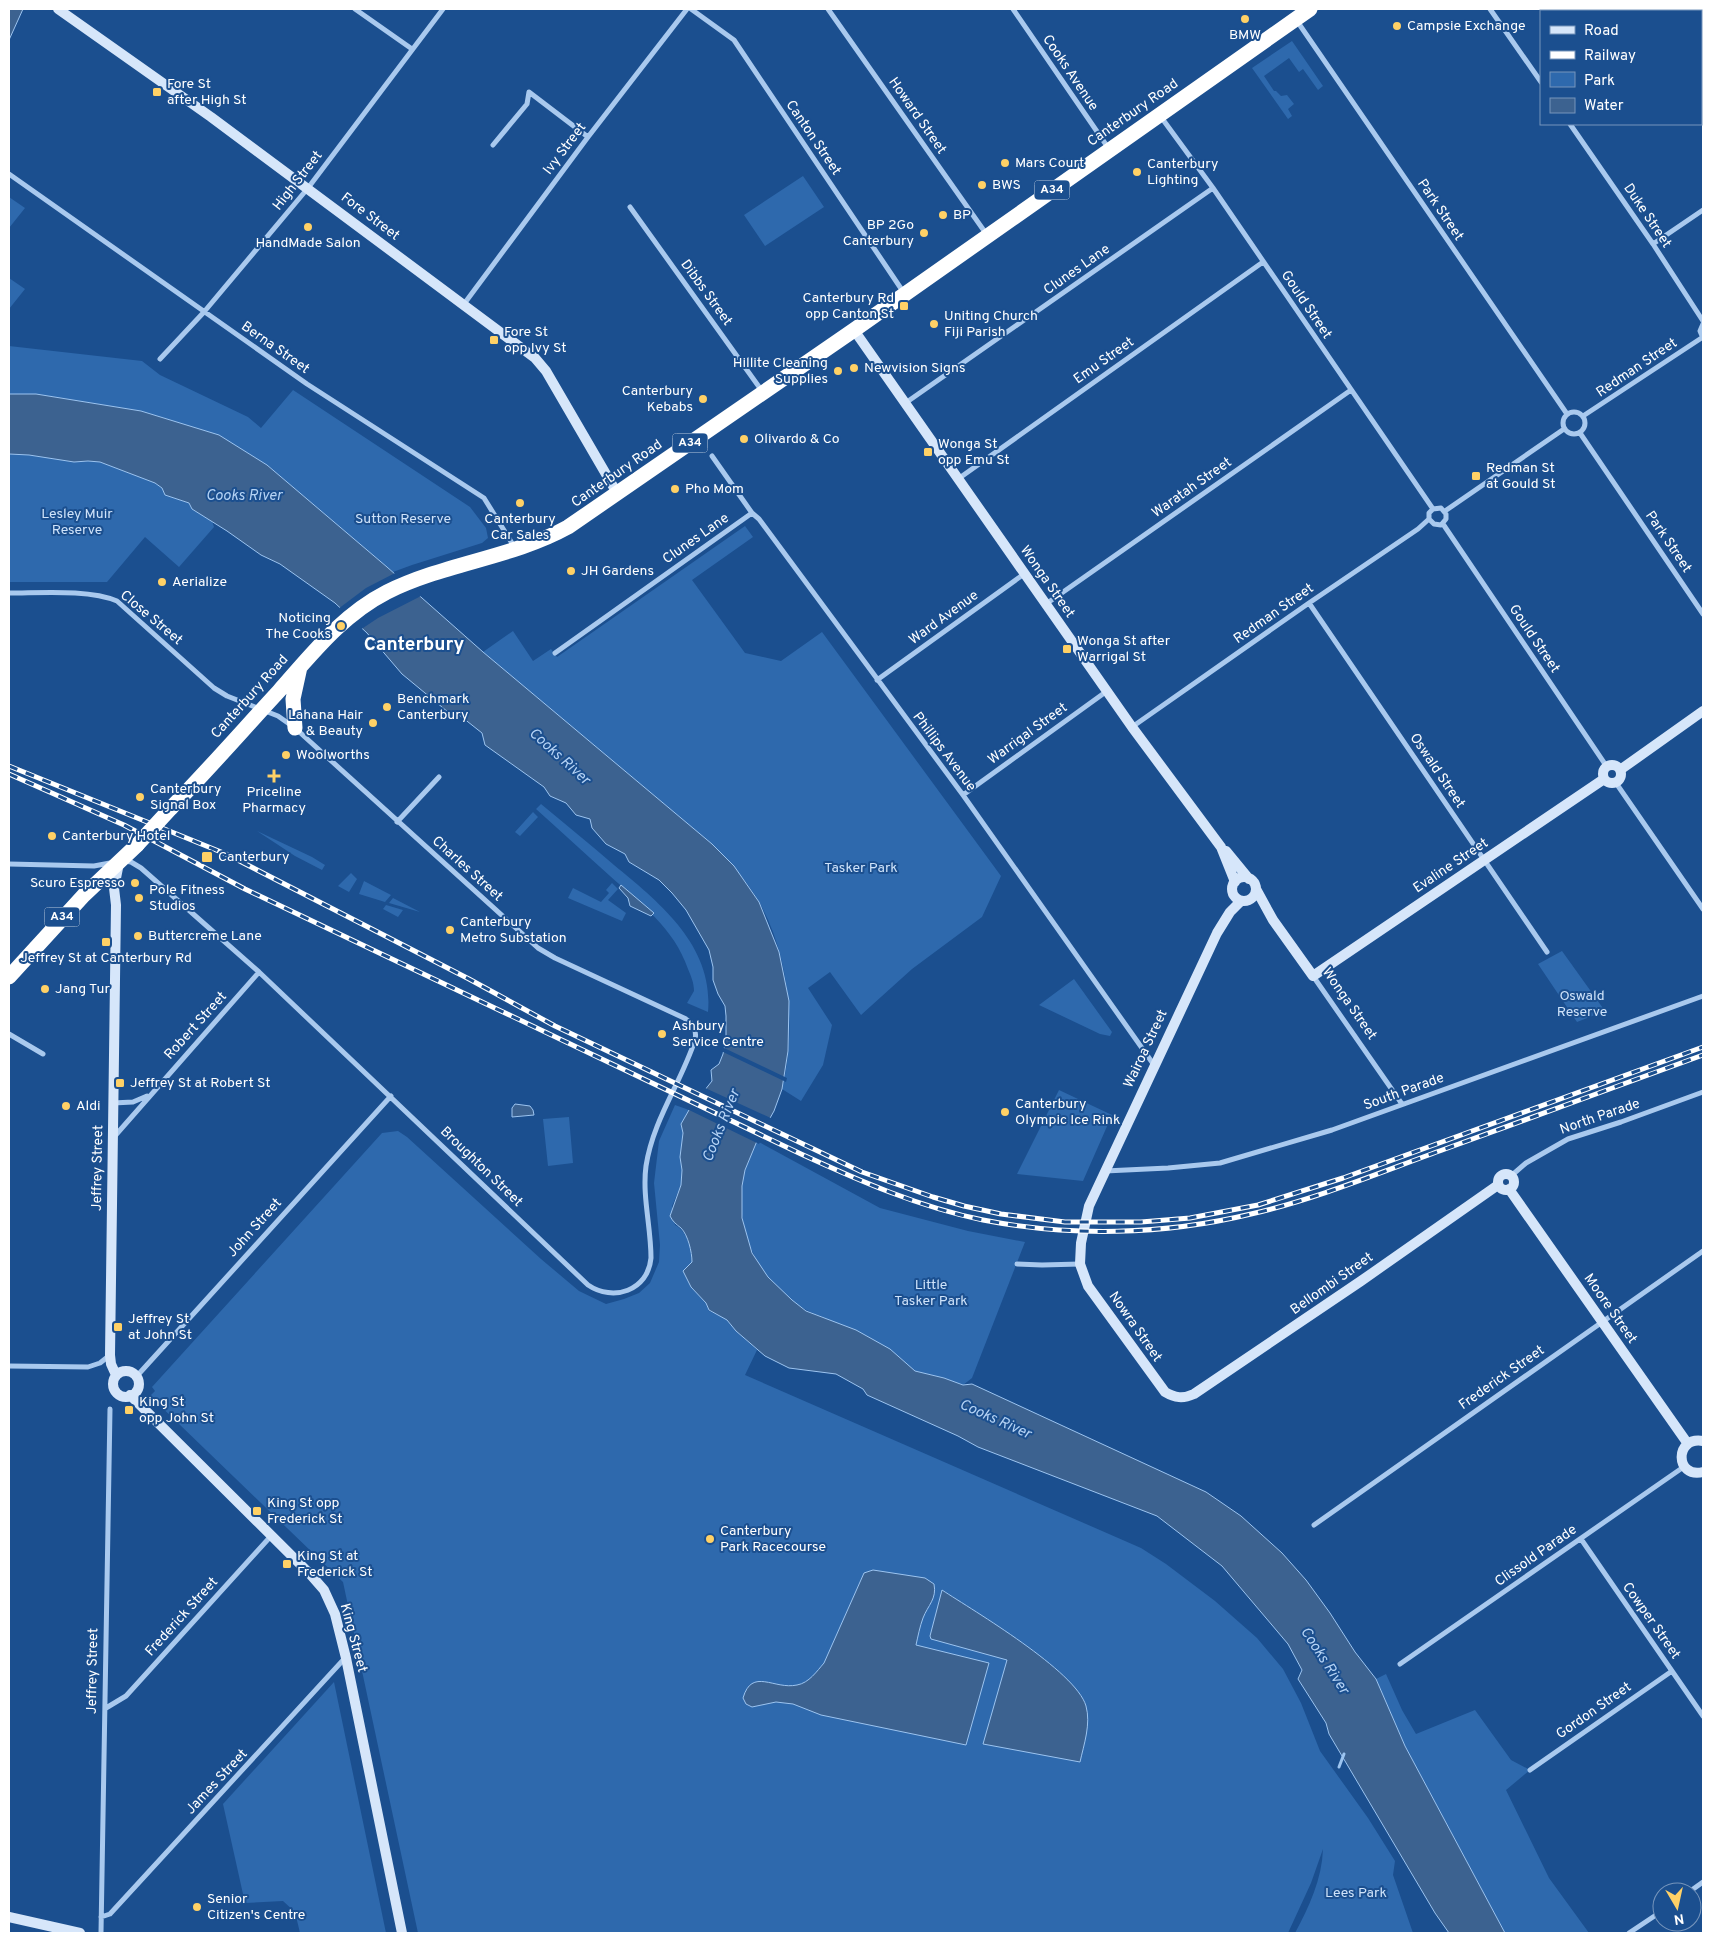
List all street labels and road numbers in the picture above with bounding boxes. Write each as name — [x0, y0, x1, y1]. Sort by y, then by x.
street label: Cooks Avenue — [1038, 32, 1102, 114]
street label: Howard Street — [884, 74, 950, 158]
street label: Canterbury Road — [1084, 75, 1182, 151]
street label: Canton Street — [782, 97, 844, 179]
street label: Ivy Street — [540, 120, 590, 178]
street label: High Street — [269, 148, 327, 214]
street label: Park Street — [1413, 176, 1467, 244]
road number: A34 — [1034, 180, 1070, 200]
street label: Duke Street — [1619, 181, 1675, 251]
street label: Fore Street — [337, 189, 403, 245]
street label: Clunes Lane — [1041, 241, 1113, 299]
street label: Dibbs Street — [676, 257, 736, 329]
street label: Gould Street — [1277, 268, 1335, 342]
street label: Berna Street — [238, 318, 312, 378]
street label: Emu Street — [1070, 334, 1138, 388]
street label: Redman Street — [1593, 335, 1681, 401]
road number: A34 — [672, 433, 708, 452]
street label: Canterbury Road — [568, 436, 666, 512]
street label: Waratah Street — [1149, 454, 1235, 522]
street label: Park Street — [1641, 508, 1695, 576]
street label: Clunes Lane — [660, 510, 732, 568]
street label: Wonga Street — [1016, 543, 1078, 621]
street label: Redman Street — [1231, 580, 1317, 648]
street label: Close Street — [116, 587, 186, 649]
street label: Ward Avenue — [906, 587, 982, 649]
street label: Gould Street — [1505, 602, 1563, 676]
street label: Canterbury Road — [208, 652, 292, 742]
street label: Warrigal Street — [985, 699, 1071, 769]
street label: Phillips Avenue — [909, 709, 979, 795]
street label: Oswald Street — [1406, 730, 1468, 812]
street label: Charles Street — [428, 833, 506, 905]
street label: Evaline Street — [1410, 835, 1492, 897]
road number: A34 — [44, 908, 80, 926]
street label: Wonga Street — [1318, 965, 1380, 1043]
street label: Robert Street — [161, 989, 231, 1063]
street label: Wairoa Street — [1120, 1007, 1172, 1091]
street label: South Parade — [1362, 1070, 1446, 1114]
street label: North Parade — [1558, 1095, 1642, 1139]
street label: Broughton Street — [436, 1123, 526, 1211]
street label: Jeffrey Street — [89, 1125, 107, 1211]
street label: John Street — [224, 1195, 286, 1261]
street label: Bellombi Street — [1287, 1249, 1377, 1319]
street label: Moore Street — [1580, 1271, 1640, 1347]
street label: Nowra Street — [1105, 1289, 1165, 1365]
street label: Frederick Street — [1456, 1342, 1548, 1414]
street label: Clissold Parade — [1492, 1521, 1580, 1591]
street label: Frederick Street — [142, 1574, 222, 1660]
street label: Cowper Street — [1618, 1579, 1684, 1663]
street label: King Street — [336, 1602, 370, 1674]
street label: Jeffrey Street — [84, 1628, 102, 1714]
street label: Gordon Street — [1553, 1679, 1635, 1743]
street label: James Street — [182, 1746, 252, 1818]

